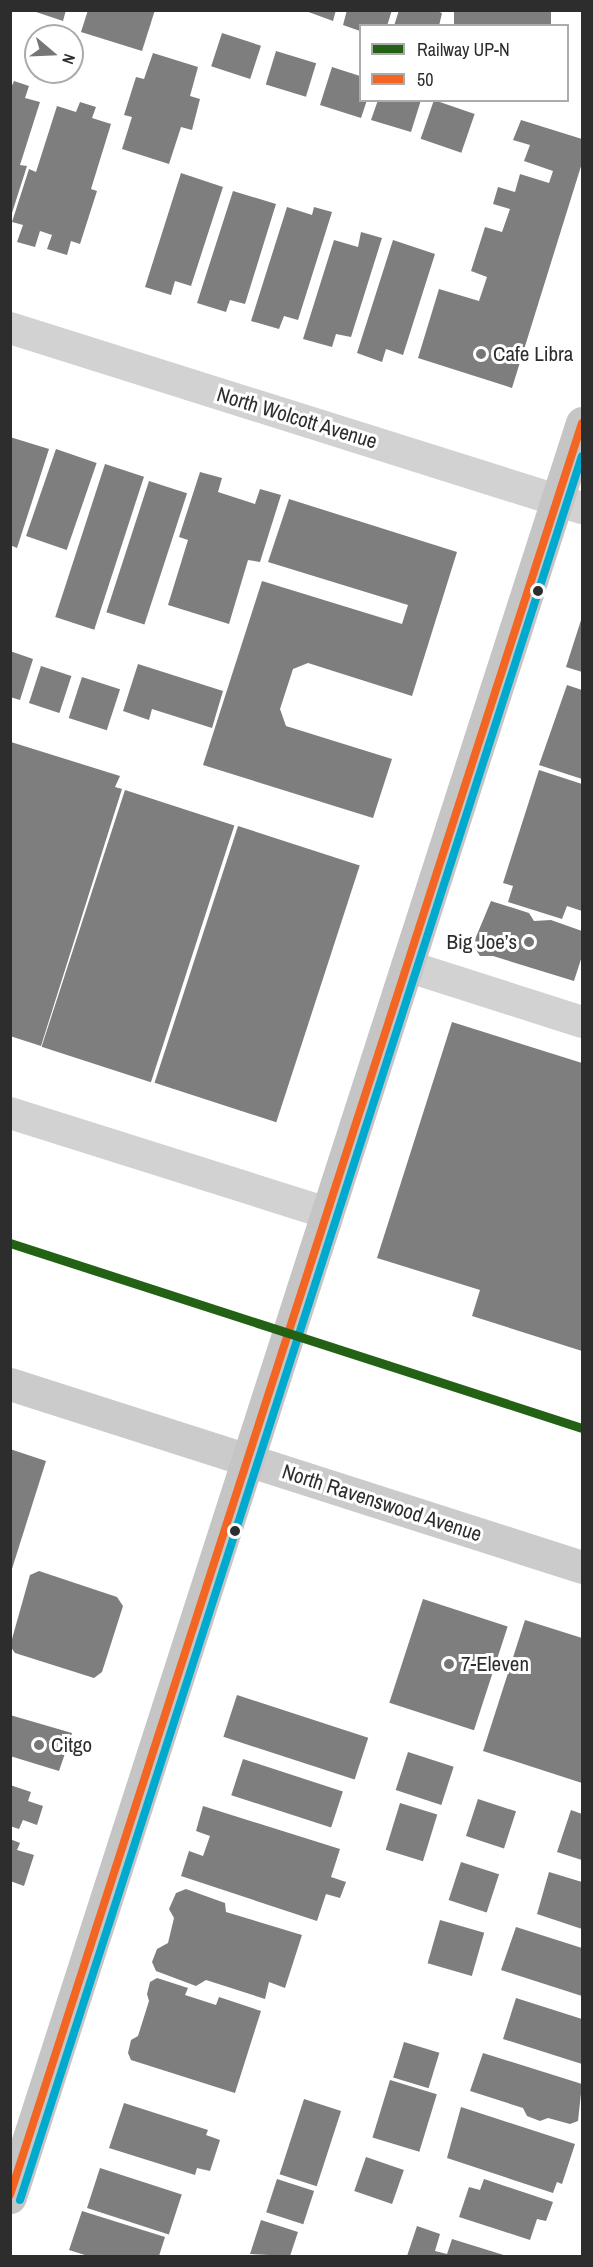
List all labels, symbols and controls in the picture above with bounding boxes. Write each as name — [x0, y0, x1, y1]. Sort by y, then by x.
north arrow — [24, 24, 84, 84]
legend — [359, 24, 569, 102]
text: Railway UP-N — [417, 37, 510, 62]
text: N — [57, 51, 81, 67]
text: 50 — [417, 67, 433, 92]
place label: Cafe Libra — [493, 341, 573, 367]
marker: Cafe Libra — [474, 347, 488, 361]
street label: North Wolcott Avenue — [214, 382, 380, 454]
unlabelled marker — [532, 585, 544, 597]
place label: Big Joe’s — [446, 929, 517, 955]
marker: Big Joe’s — [522, 935, 536, 949]
street label: North Ravenswood Avenue — [279, 1459, 485, 1547]
unlabelled marker — [229, 1525, 241, 1537]
place label: 7-Eleven — [461, 1651, 529, 1677]
marker: 7-Eleven — [442, 1657, 456, 1671]
place label: Citgo — [51, 1732, 92, 1758]
marker: Citgo — [32, 1738, 46, 1752]

